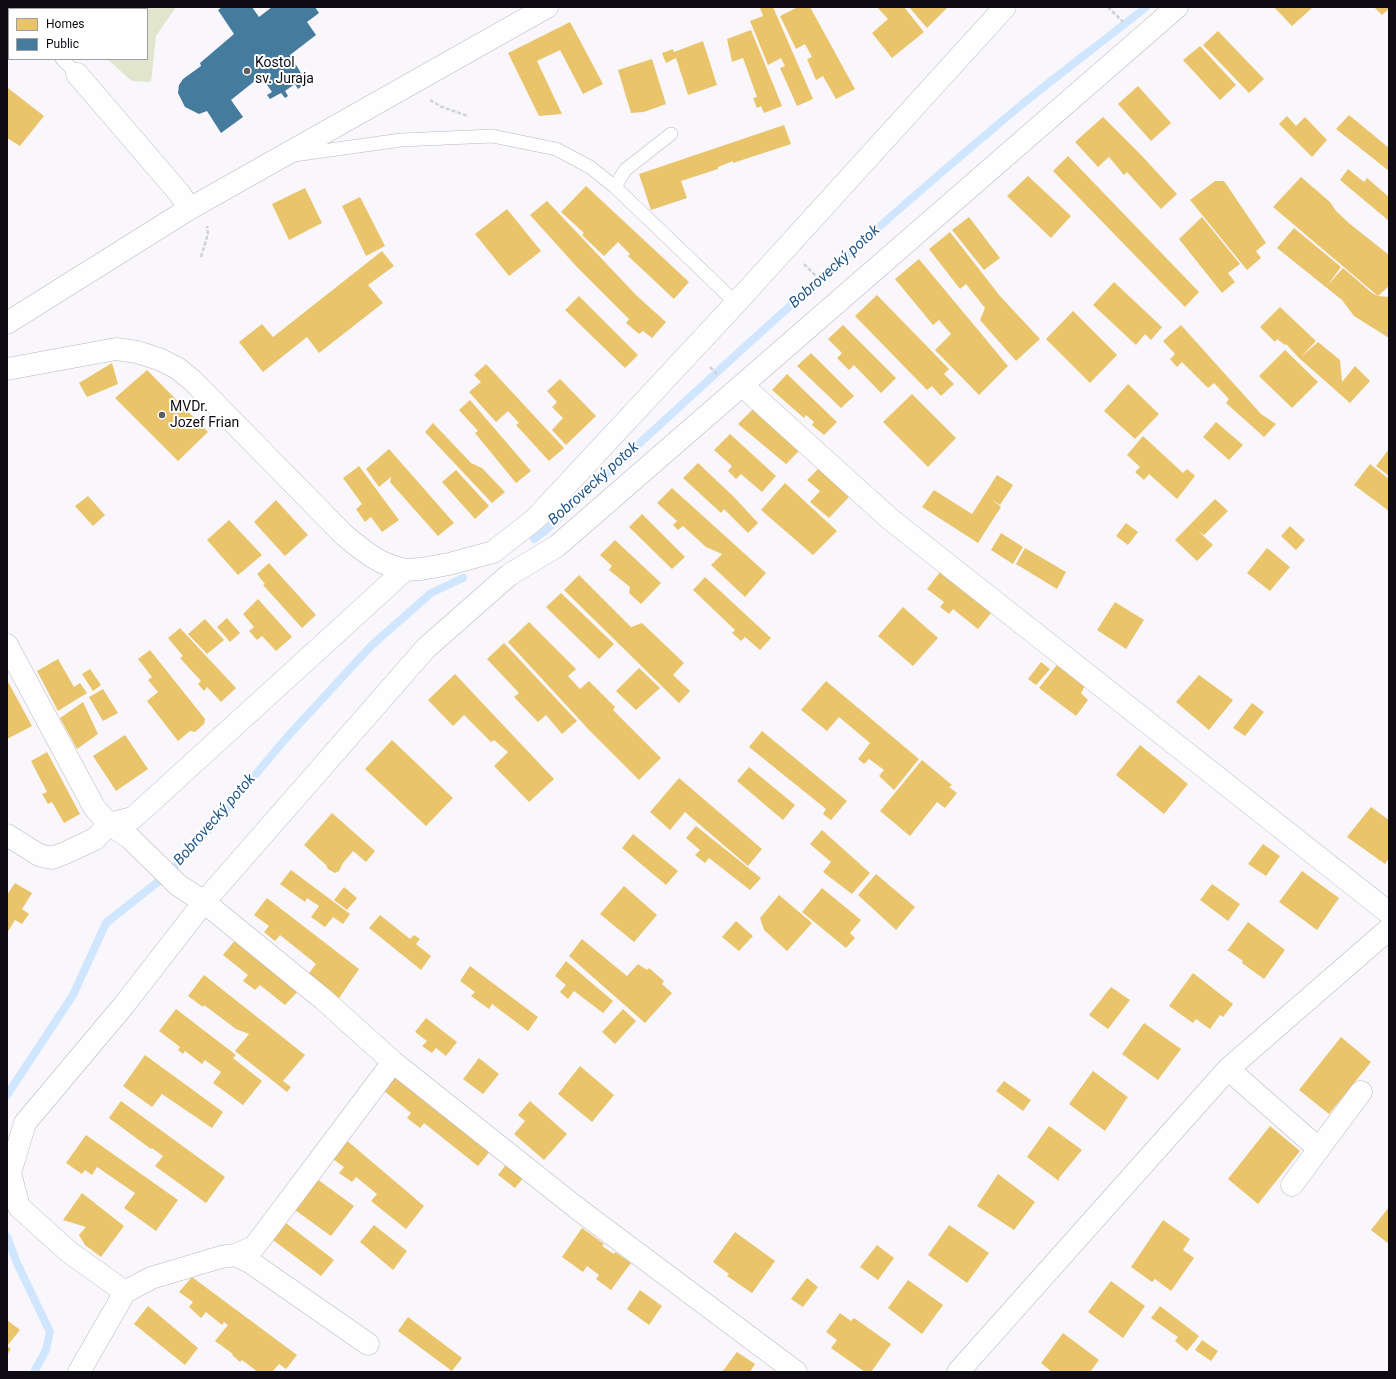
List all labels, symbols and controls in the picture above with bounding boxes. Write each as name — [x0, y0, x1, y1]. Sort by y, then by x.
legend — [8, 8, 148, 60]
text: Homes — [46, 17, 84, 31]
text: Public — [46, 37, 79, 51]
place label: Kostol sv. Juraja — [255, 55, 314, 88]
marker: Kostol sv. Juraja — [242, 66, 252, 76]
water label: Bobrovecký potok — [786, 222, 884, 312]
place label: MVDr. Jozef Frian — [170, 399, 239, 432]
marker: MVDr. Jozef Frian — [157, 410, 167, 420]
water label: Bobrovecký potok — [545, 439, 643, 529]
water label: Bobrovecký potok — [170, 771, 260, 869]

